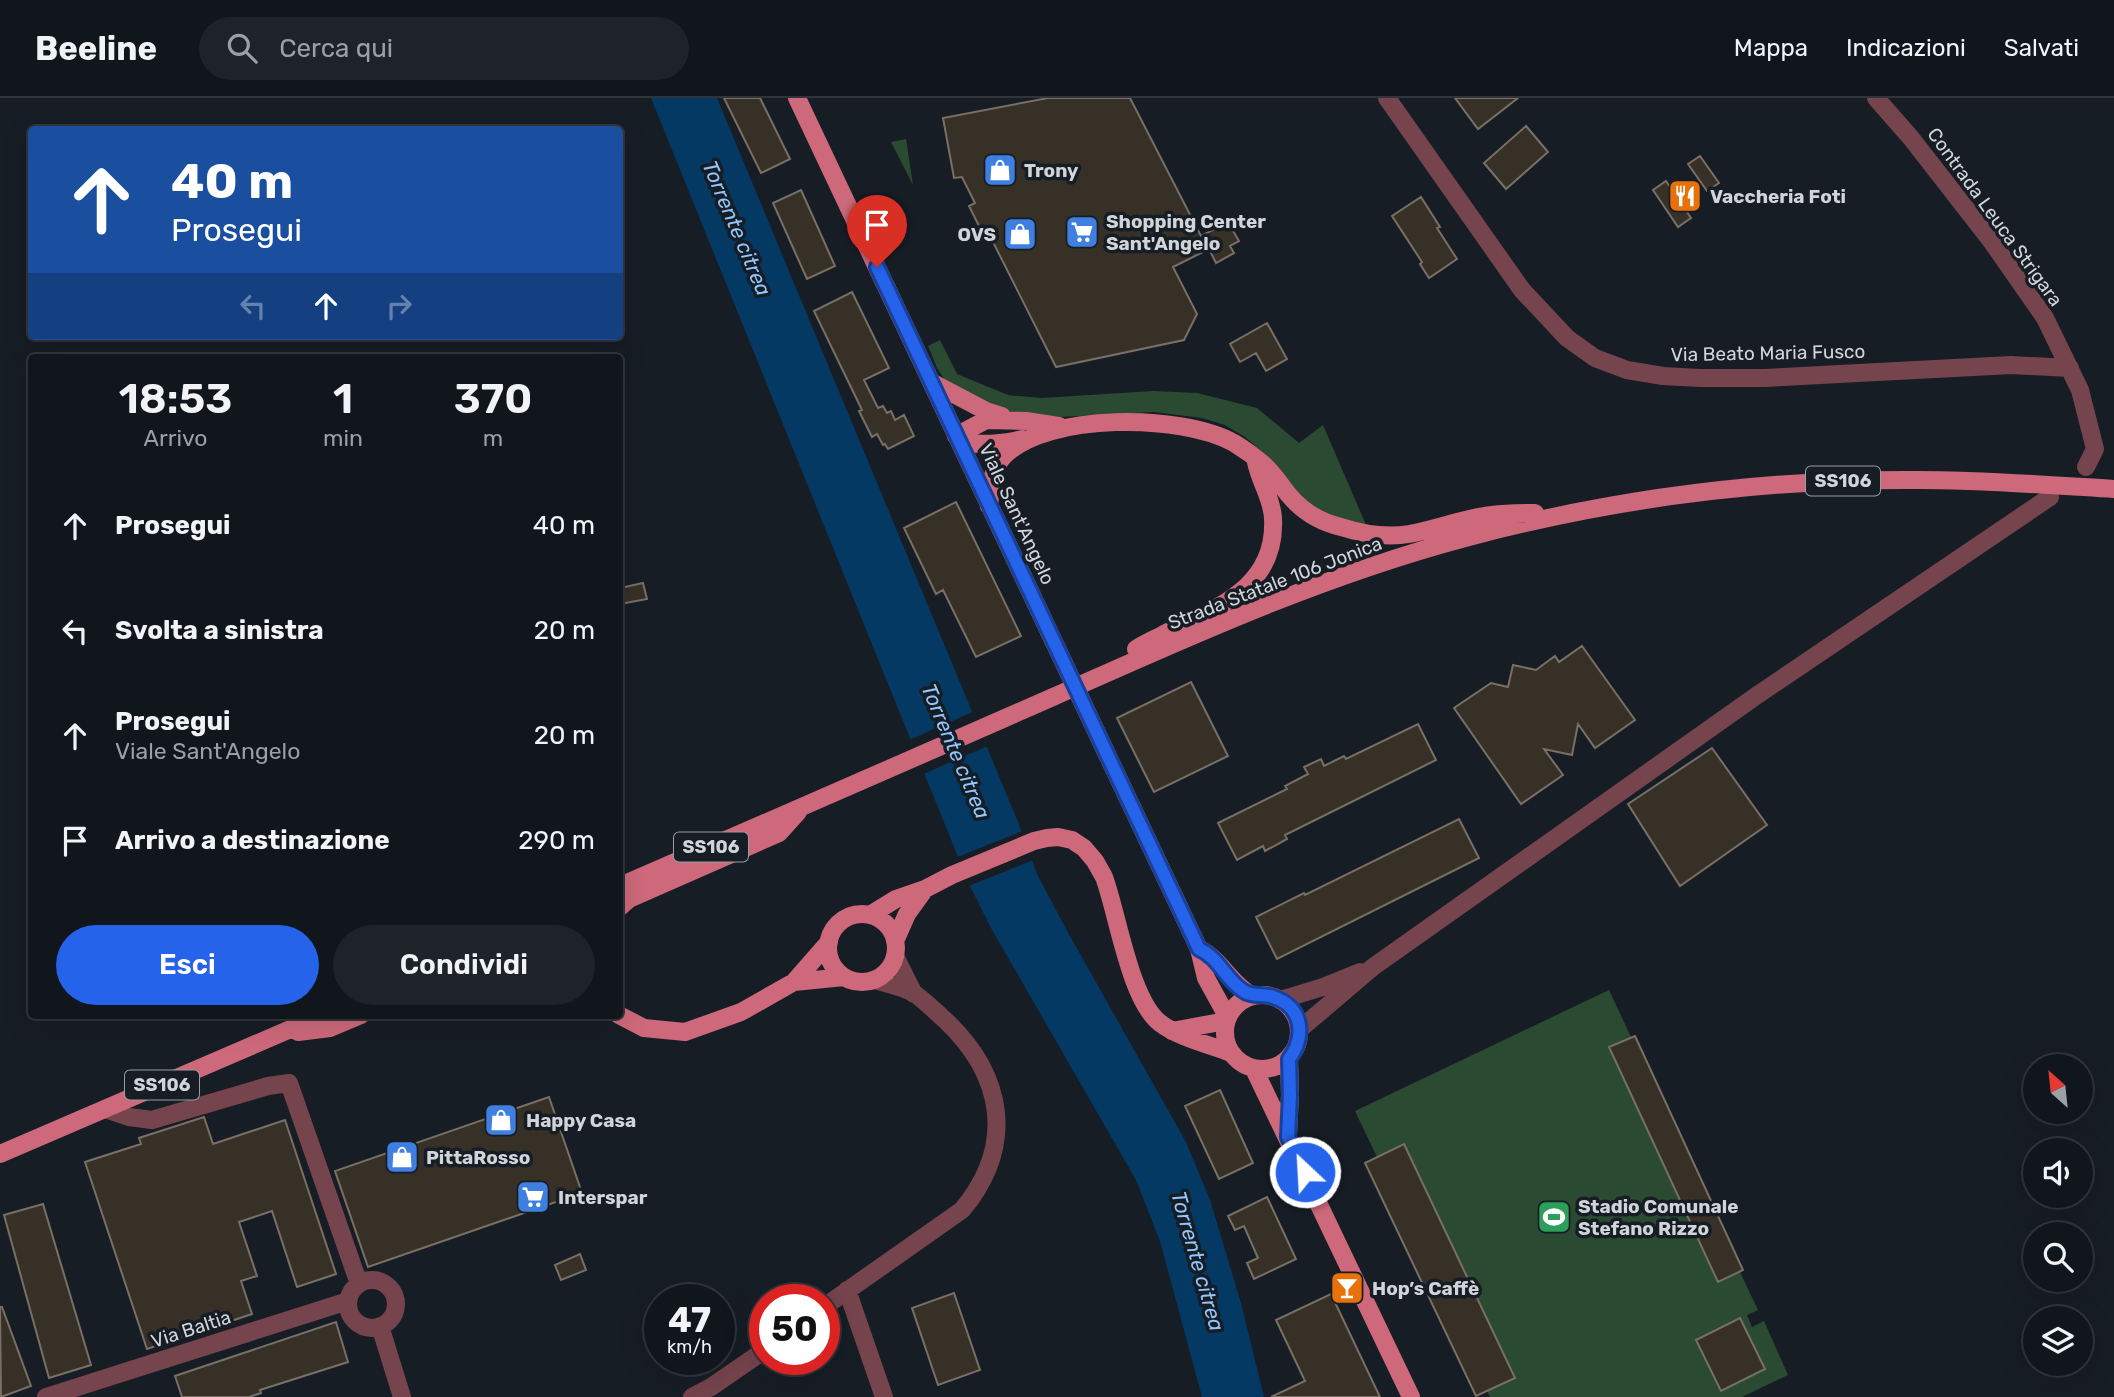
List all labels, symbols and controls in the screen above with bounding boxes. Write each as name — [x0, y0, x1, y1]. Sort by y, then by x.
search box — [199, 17, 689, 80]
text: Beeline — [35, 29, 157, 68]
icon: search — [223, 29, 261, 67]
text: Cerca qui — [279, 33, 393, 64]
text: Mappa — [1734, 34, 1808, 62]
text: Indicazioni — [1846, 34, 1966, 62]
text: Salvati — [2004, 34, 2079, 62]
street label: Contrada Leuca Strigara — [1923, 123, 2067, 311]
shop icon: Trony — [981, 151, 1019, 189]
text: 40 m — [171, 152, 293, 210]
icon: ahead — [56, 154, 147, 245]
water label: Torrente citrea — [697, 157, 777, 299]
place label: Trony — [1024, 159, 1079, 182]
restaurant icon: Vaccheria Foti — [1666, 177, 1704, 215]
place label: Vaccheria Foti — [1710, 185, 1846, 208]
pin — [847, 195, 907, 267]
icon: arrive — [858, 206, 896, 244]
place label: Shopping Center Sant'Angelo — [1106, 210, 1266, 255]
text: Prosegui — [171, 211, 302, 249]
supermarket icon: Shopping Center Sant'Angelo — [1063, 213, 1101, 251]
shop icon: OVS — [1001, 215, 1039, 253]
place label: OVS — [958, 223, 996, 246]
icon: left — [234, 287, 272, 325]
icon: ahead — [307, 287, 345, 325]
icon: right — [380, 287, 418, 325]
street label: Via Beato Maria Fusco — [1670, 340, 1866, 366]
text: 18:53 — [119, 374, 232, 424]
text: 1 — [333, 374, 353, 424]
text: 370 — [454, 374, 532, 424]
text: Arrivo — [144, 424, 208, 452]
text: min — [323, 424, 363, 452]
text: m — [483, 424, 503, 452]
street label: Viale Sant'Angelo — [974, 440, 1060, 588]
road number: SS106 — [1806, 466, 1880, 496]
icon: ahead — [56, 507, 94, 545]
text: Prosegui — [115, 510, 231, 541]
text: 40 m — [533, 510, 595, 541]
street label: Strada Statale 106 Jonica — [1165, 532, 1385, 634]
icon: left — [56, 612, 94, 650]
text: Svolta a sinistra — [115, 615, 324, 646]
text: 20 m — [534, 615, 595, 646]
water label: Torrente citrea — [916, 680, 996, 822]
text: Prosegui — [115, 706, 231, 737]
icon: ahead — [56, 717, 94, 755]
text: 20 m — [534, 720, 595, 751]
text: Viale Sant'Angelo — [115, 737, 300, 765]
icon: arrive — [56, 822, 94, 860]
text: Arrivo a destinazione — [115, 825, 390, 856]
text: 290 m — [518, 825, 595, 856]
road number: SS106 — [674, 832, 748, 862]
button: Esci — [56, 925, 319, 1005]
button: Condividi — [333, 925, 595, 1005]
north arrow — [2023, 1054, 2093, 1124]
map controls — [2023, 1054, 2093, 1376]
road number: SS106 — [125, 1070, 199, 1100]
shop icon: Happy Casa — [482, 1101, 520, 1139]
place label: Happy Casa — [526, 1109, 636, 1132]
position arrow — [1268, 1135, 1342, 1209]
shop icon: PittaRosso — [383, 1138, 421, 1176]
button: sound — [2023, 1138, 2093, 1208]
place label: PittaRosso — [426, 1146, 530, 1169]
supermarket icon: Interspar — [514, 1178, 552, 1216]
place label: Interspar — [558, 1186, 648, 1209]
water label: Torrente citrea — [1166, 1188, 1230, 1334]
place label: Stadio Comunale Stefano Rizzo — [1578, 1195, 1738, 1240]
sports icon: Stadio Comunale Stefano Rizzo — [1535, 1198, 1573, 1236]
button: search — [2023, 1222, 2093, 1292]
bar icon: Hop’s Caffè — [1328, 1269, 1366, 1307]
place label: Hop’s Caffè — [1372, 1277, 1479, 1300]
speed limit sign: 50 — [749, 1284, 840, 1375]
text: 47 — [668, 1299, 711, 1341]
street label: Via Baltia — [148, 1305, 234, 1353]
button: layers — [2023, 1306, 2093, 1376]
text: km/h — [667, 1336, 712, 1358]

